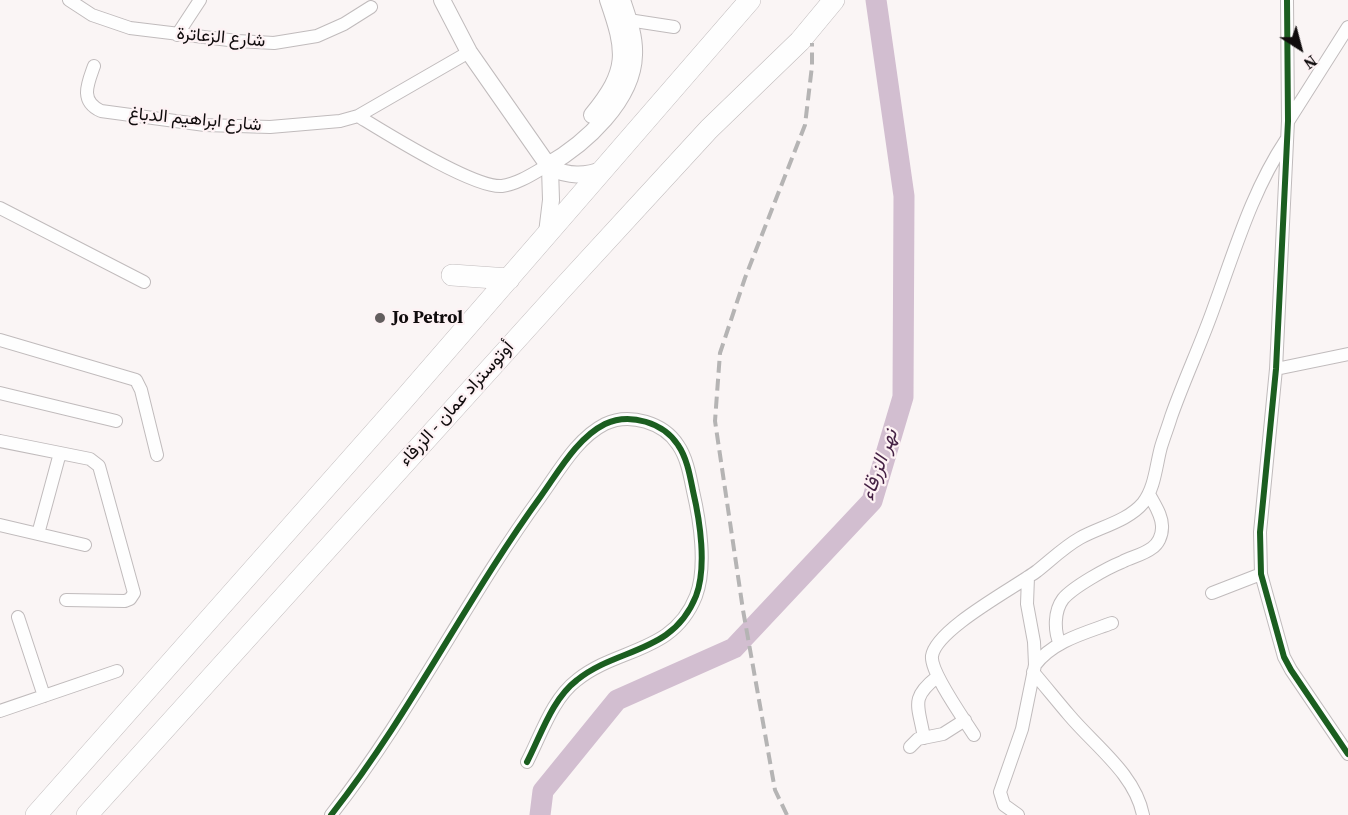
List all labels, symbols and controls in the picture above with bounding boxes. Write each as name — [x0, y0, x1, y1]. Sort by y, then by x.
north arrow — [1270, 18, 1330, 78]
street label: شارع الزعاترة — [176, 23, 266, 53]
text: N — [1299, 50, 1322, 75]
street label: شارع ابراهيم الدباغ — [127, 103, 263, 137]
place label: Jo Petrol — [392, 307, 463, 329]
marker: Jo Petrol — [373, 311, 387, 325]
street label: أوتوستراد عمان - الزرقاء — [395, 337, 519, 471]
water label: نهر الزرقاء — [856, 426, 904, 504]

